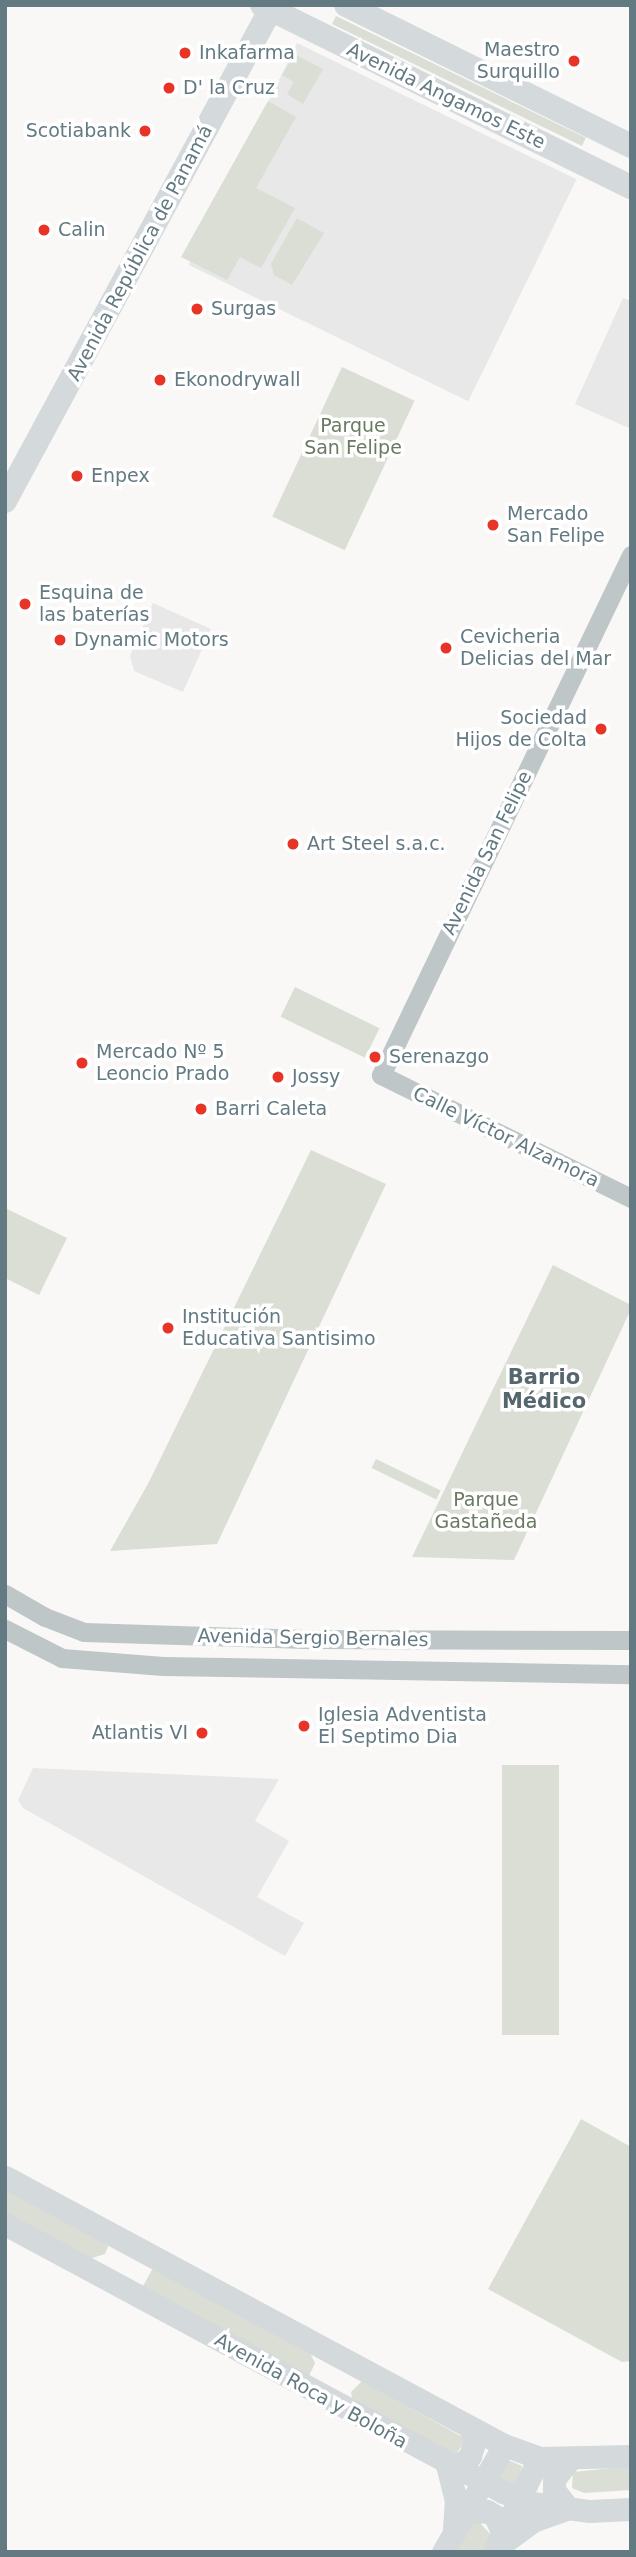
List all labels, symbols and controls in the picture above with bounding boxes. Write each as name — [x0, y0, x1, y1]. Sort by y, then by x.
street label: Avenida Angamos Este — [343, 38, 549, 154]
place label: Maestro Surquillo — [477, 39, 560, 83]
place label: Inkafarma — [199, 42, 295, 64]
marker: Inkafarma — [177, 45, 193, 61]
marker: Maestro Surquillo — [566, 53, 582, 69]
place label: D' la Cruz — [183, 77, 275, 99]
marker: D' la Cruz — [161, 80, 177, 96]
place label: Scotiabank — [26, 120, 131, 142]
street label: Avenida República de Panamá — [63, 121, 217, 385]
marker: Scotiabank — [137, 123, 153, 139]
place label: Calin — [58, 219, 106, 241]
marker: Calin — [36, 222, 52, 238]
place label: Surgas — [211, 298, 276, 320]
marker: Surgas — [189, 301, 205, 317]
place label: Ekonodrywall — [174, 369, 300, 391]
marker: Ekonodrywall — [152, 372, 168, 388]
park label: Parque San Felipe — [304, 415, 402, 459]
place label: Enpex — [91, 465, 150, 487]
marker: Enpex — [69, 468, 85, 484]
place label: Mercado San Felipe — [507, 503, 605, 547]
marker: Mercado San Felipe — [485, 517, 501, 533]
place label: Esquina de las baterías — [39, 582, 149, 626]
marker: Esquina de las baterías — [17, 596, 33, 612]
place label: Cevicheria Delicias del Mar — [460, 626, 611, 670]
place label: Dynamic Motors — [74, 629, 229, 651]
marker: Dynamic Motors — [52, 632, 68, 648]
marker: Cevicheria Delicias del Mar — [438, 640, 454, 656]
place label: Sociedad Hijos de Colta — [456, 707, 587, 751]
marker: Sociedad Hijos de Colta — [593, 721, 609, 737]
street label: Avenida San Felipe — [437, 767, 537, 939]
place label: Art Steel s.a.c. — [307, 833, 446, 855]
marker: Art Steel s.a.c. — [285, 836, 301, 852]
place label: Mercado Nº 5 Leoncio Prado — [96, 1041, 229, 1085]
place label: Serenazgo — [389, 1046, 489, 1068]
marker: Serenazgo — [367, 1049, 383, 1065]
marker: Mercado Nº 5 Leoncio Prado — [74, 1055, 90, 1071]
place label: Jossy — [292, 1066, 340, 1088]
marker: Jossy — [270, 1069, 286, 1085]
street label: Calle Víctor Alzamora — [409, 1082, 603, 1192]
place label: Barri Caleta — [215, 1098, 327, 1120]
marker: Barri Caleta — [193, 1101, 209, 1117]
place label: Institución Educativa Santisimo — [182, 1306, 376, 1350]
marker: Institución Educativa Santisimo — [160, 1320, 176, 1336]
district label: Barrio Médico — [502, 1364, 586, 1414]
park label: Parque Gastañeda — [435, 1489, 537, 1533]
street label: Avenida Sergio Bernales — [197, 1625, 429, 1651]
place label: Iglesia Adventista El Septimo Dia — [318, 1704, 487, 1748]
marker: Iglesia Adventista El Septimo Dia — [296, 1718, 312, 1734]
place label: Atlantis VI — [92, 1722, 188, 1744]
marker: Atlantis VI — [194, 1725, 210, 1741]
street label: Avenida Roca y Boloña — [211, 2329, 411, 2453]

